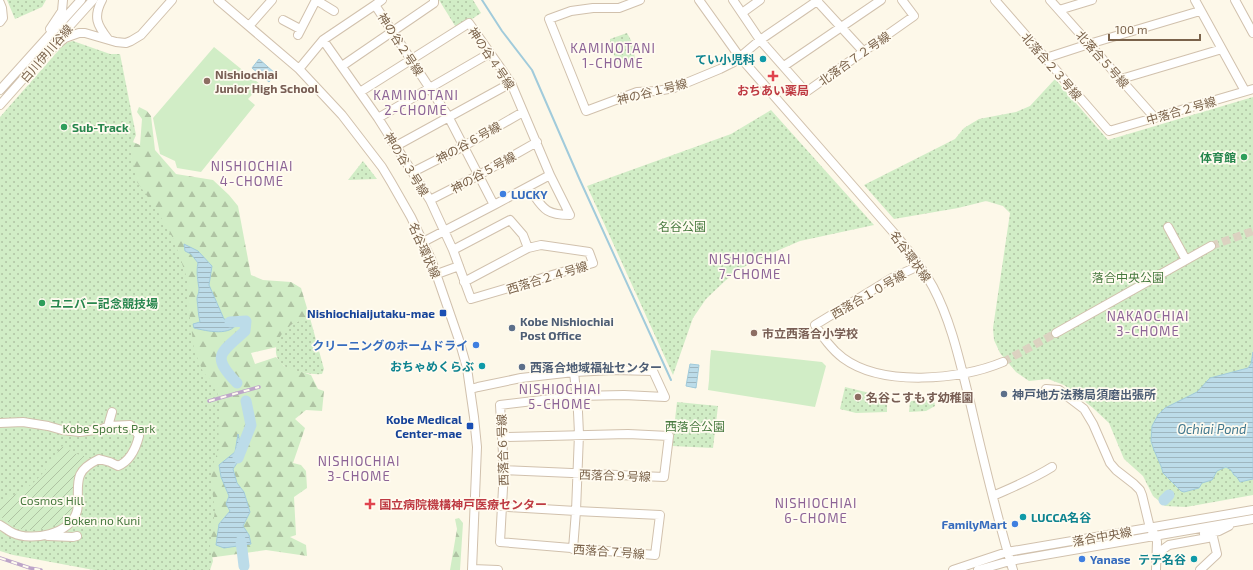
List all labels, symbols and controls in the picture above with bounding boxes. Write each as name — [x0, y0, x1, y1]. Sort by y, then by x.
street label: 神の谷２号線 — [376, 10, 426, 78]
scale bar — [1109, 16, 1200, 42]
street label: 白川伊川谷線 — [17, 21, 75, 85]
text: 100 m — [1115, 22, 1147, 36]
street label: 神の谷４号線 — [466, 24, 518, 92]
street label: 北落合７２号線 — [816, 28, 892, 88]
street label: 北落合５号線 — [1074, 28, 1132, 90]
street label: 北落合２３号線 — [1019, 30, 1085, 102]
district label: KAMINOTANI 1-CHOME — [570, 40, 656, 71]
place label: てい小児科 — [695, 52, 755, 66]
marker: てい小児科 — [758, 54, 768, 64]
place label: Nishiochiai Junior High School — [215, 67, 319, 95]
marker: おちあい薬局 — [768, 71, 778, 81]
street label: 神の谷１号線 — [615, 75, 689, 107]
marker: Nishiochiai Junior High School — [202, 76, 212, 86]
place label: おちあい薬局 — [737, 83, 809, 97]
district label: KAMINOTANI 2-CHOME — [373, 87, 459, 118]
street label: 中落合２号線 — [1144, 93, 1218, 127]
street label: 神の谷６号線 — [433, 118, 503, 166]
place label: Sub-Track — [72, 120, 129, 134]
marker: Sub-Track — [59, 122, 69, 132]
street label: 神の谷３号線 — [382, 130, 432, 198]
street label: 神の谷５号線 — [448, 148, 518, 196]
place label: 体育館 — [1200, 150, 1236, 164]
marker: 体育館 — [1239, 152, 1249, 162]
district label: NISHIOCHIAI 4-CHOME — [211, 158, 293, 189]
place label: LUCKY — [511, 187, 548, 201]
marker: LUCKY — [498, 189, 508, 199]
park label: 名谷公園 — [658, 219, 706, 233]
street label: 名谷環状線 — [406, 220, 444, 280]
street label: 名谷環状線 — [888, 228, 934, 284]
district label: NISHIOCHIAI 7-CHOME — [709, 251, 791, 282]
street label: 西落合２４号線 — [505, 258, 589, 296]
street label: 西落合１０号線 — [828, 267, 908, 321]
park label: 落合中央公園 — [1092, 270, 1164, 284]
place label: ユニバー記念競技場 — [50, 296, 158, 310]
marker: ユニバー記念競技場 — [37, 298, 47, 308]
place label: Nishiochiaijutaku-mae — [307, 306, 435, 321]
marker: Nishiochiaijutaku-mae — [438, 308, 448, 318]
district label: NAKAOCHIAI 3-CHOME — [1107, 308, 1189, 339]
place label: Kobe Nishiochiai Post Office — [520, 314, 614, 342]
marker: Kobe Nishiochiai Post Office — [507, 323, 517, 333]
place label: 市立西落合小学校 — [762, 326, 858, 340]
marker: 市立西落合小学校 — [749, 328, 759, 338]
place label: クリーニングのホームドライ — [312, 338, 468, 352]
marker: クリーニングのホームドライ — [471, 340, 481, 350]
place label: おちゃめくらぶ — [390, 359, 474, 373]
place label: 西落合地域福祉センター — [530, 360, 662, 374]
marker: おちゃめくらぶ — [477, 361, 487, 371]
marker: 西落合地域福祉センター — [517, 362, 527, 372]
district label: NISHIOCHIAI 5-CHOME — [519, 381, 601, 412]
place label: 神戸地方法務局須磨出張所 — [1012, 387, 1156, 401]
marker: 神戸地方法務局須磨出張所 — [999, 389, 1009, 399]
place label: 名谷こすもす幼稚園 — [866, 390, 974, 404]
marker: 名谷こすもす幼稚園 — [853, 392, 863, 402]
place label: Kobe Medical Center-mae — [386, 412, 462, 440]
street label: 西落合６号線 — [494, 414, 510, 486]
park label: 西落合公園 — [665, 419, 725, 433]
park label: Kobe Sports Park — [63, 421, 155, 435]
marker: Kobe Medical Center-mae — [465, 421, 475, 431]
water label: Ochiai Pond — [1177, 421, 1247, 437]
district label: NISHIOCHIAI 3-CHOME — [318, 453, 400, 484]
street label: 西落合９号線 — [579, 467, 651, 483]
park label: Cosmos Hill — [20, 493, 84, 507]
district label: NISHIOCHIAI 6-CHOME — [775, 495, 857, 526]
place label: 国立病院機構神戸医療センター — [379, 497, 547, 511]
marker: 国立病院機構神戸医療センター — [364, 498, 376, 510]
place label: LUCCA名谷 — [1031, 510, 1091, 524]
marker: LUCCA名谷 — [1018, 512, 1028, 522]
park label: Boken no Kuni — [64, 513, 140, 527]
place label: FamilyMart — [942, 517, 1007, 532]
marker: FamilyMart — [1010, 519, 1020, 529]
street label: 落合中央線 — [1071, 524, 1133, 548]
street label: 西落合７号線 — [573, 542, 645, 560]
place label: Yanase — [1090, 552, 1131, 566]
place label: テテ名谷 — [1138, 552, 1186, 566]
marker: Yanase — [1077, 554, 1087, 564]
marker: テテ名谷 — [1189, 554, 1199, 564]

